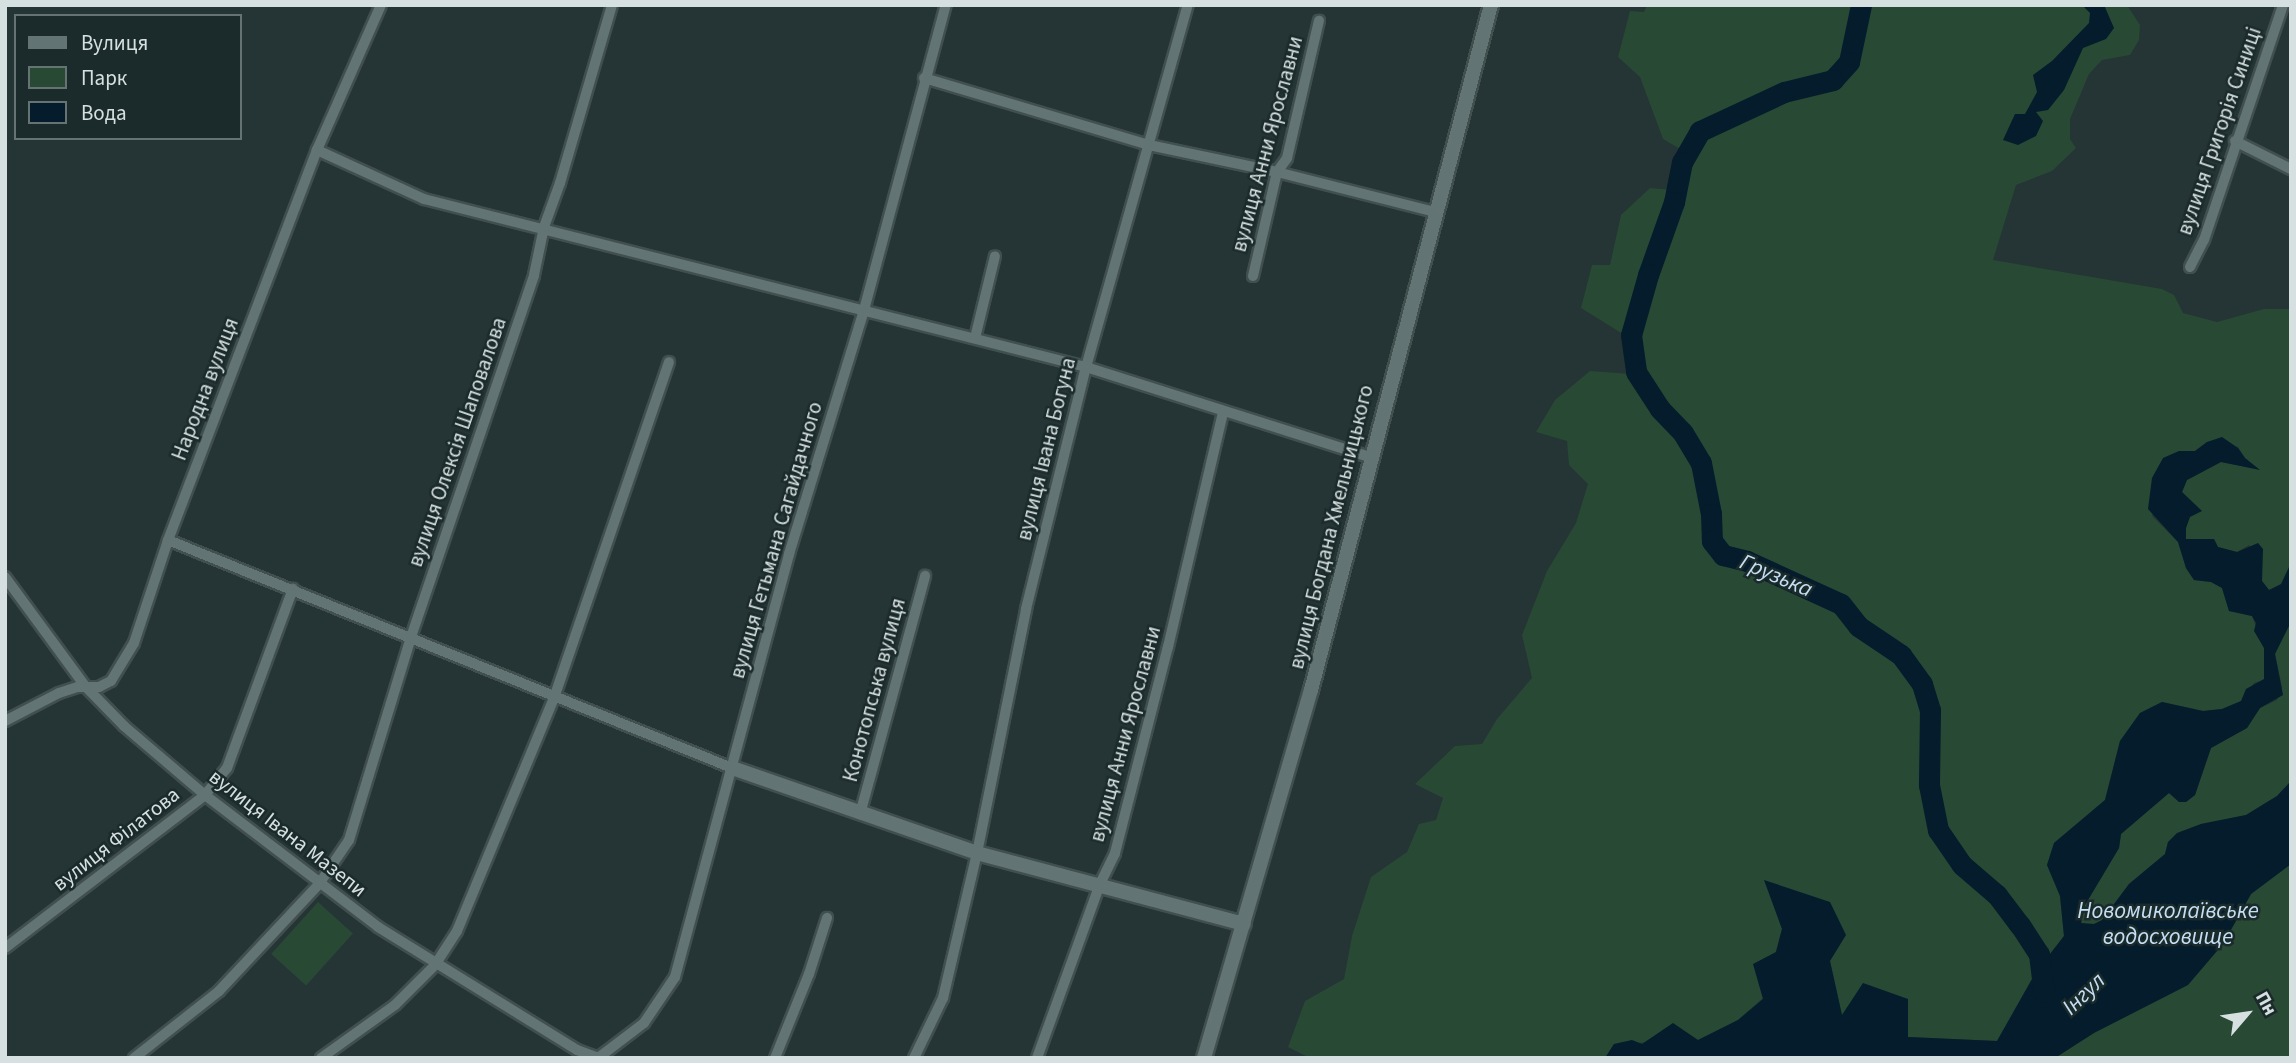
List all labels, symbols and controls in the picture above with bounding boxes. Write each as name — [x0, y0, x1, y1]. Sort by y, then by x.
legend — [14, 14, 242, 140]
street label: вулиця Григорія Синиці — [2172, 24, 2266, 238]
text: Вулиця — [81, 28, 148, 58]
street label: вулиця Анни Ярославни — [1226, 33, 1308, 255]
text: Парк — [81, 63, 127, 93]
text: Вода — [81, 98, 127, 128]
street label: Народна вулиця — [166, 314, 244, 464]
street label: вулиця Олексія Шаповалова — [402, 314, 512, 570]
street label: вулиця Івана Богуна — [1011, 355, 1081, 543]
street label: вулиця Богдана Хмельницького — [1283, 382, 1379, 672]
street label: вулиця Гетьмана Сагайдачного — [724, 399, 828, 681]
water label: Грузька — [1735, 548, 1817, 604]
street label: Конотопська вулиця — [837, 595, 911, 785]
street label: вулиця Анни Ярославни — [1084, 623, 1166, 845]
street label: вулиця Івана Мазепи — [204, 764, 372, 902]
street label: вулиця Філатова — [48, 782, 184, 896]
water label: Новомиколаївське водосховище — [2077, 897, 2259, 951]
water label: Інгул — [2057, 967, 2111, 1021]
north arrow — [2212, 979, 2282, 1049]
text: Пн — [2248, 987, 2283, 1020]

